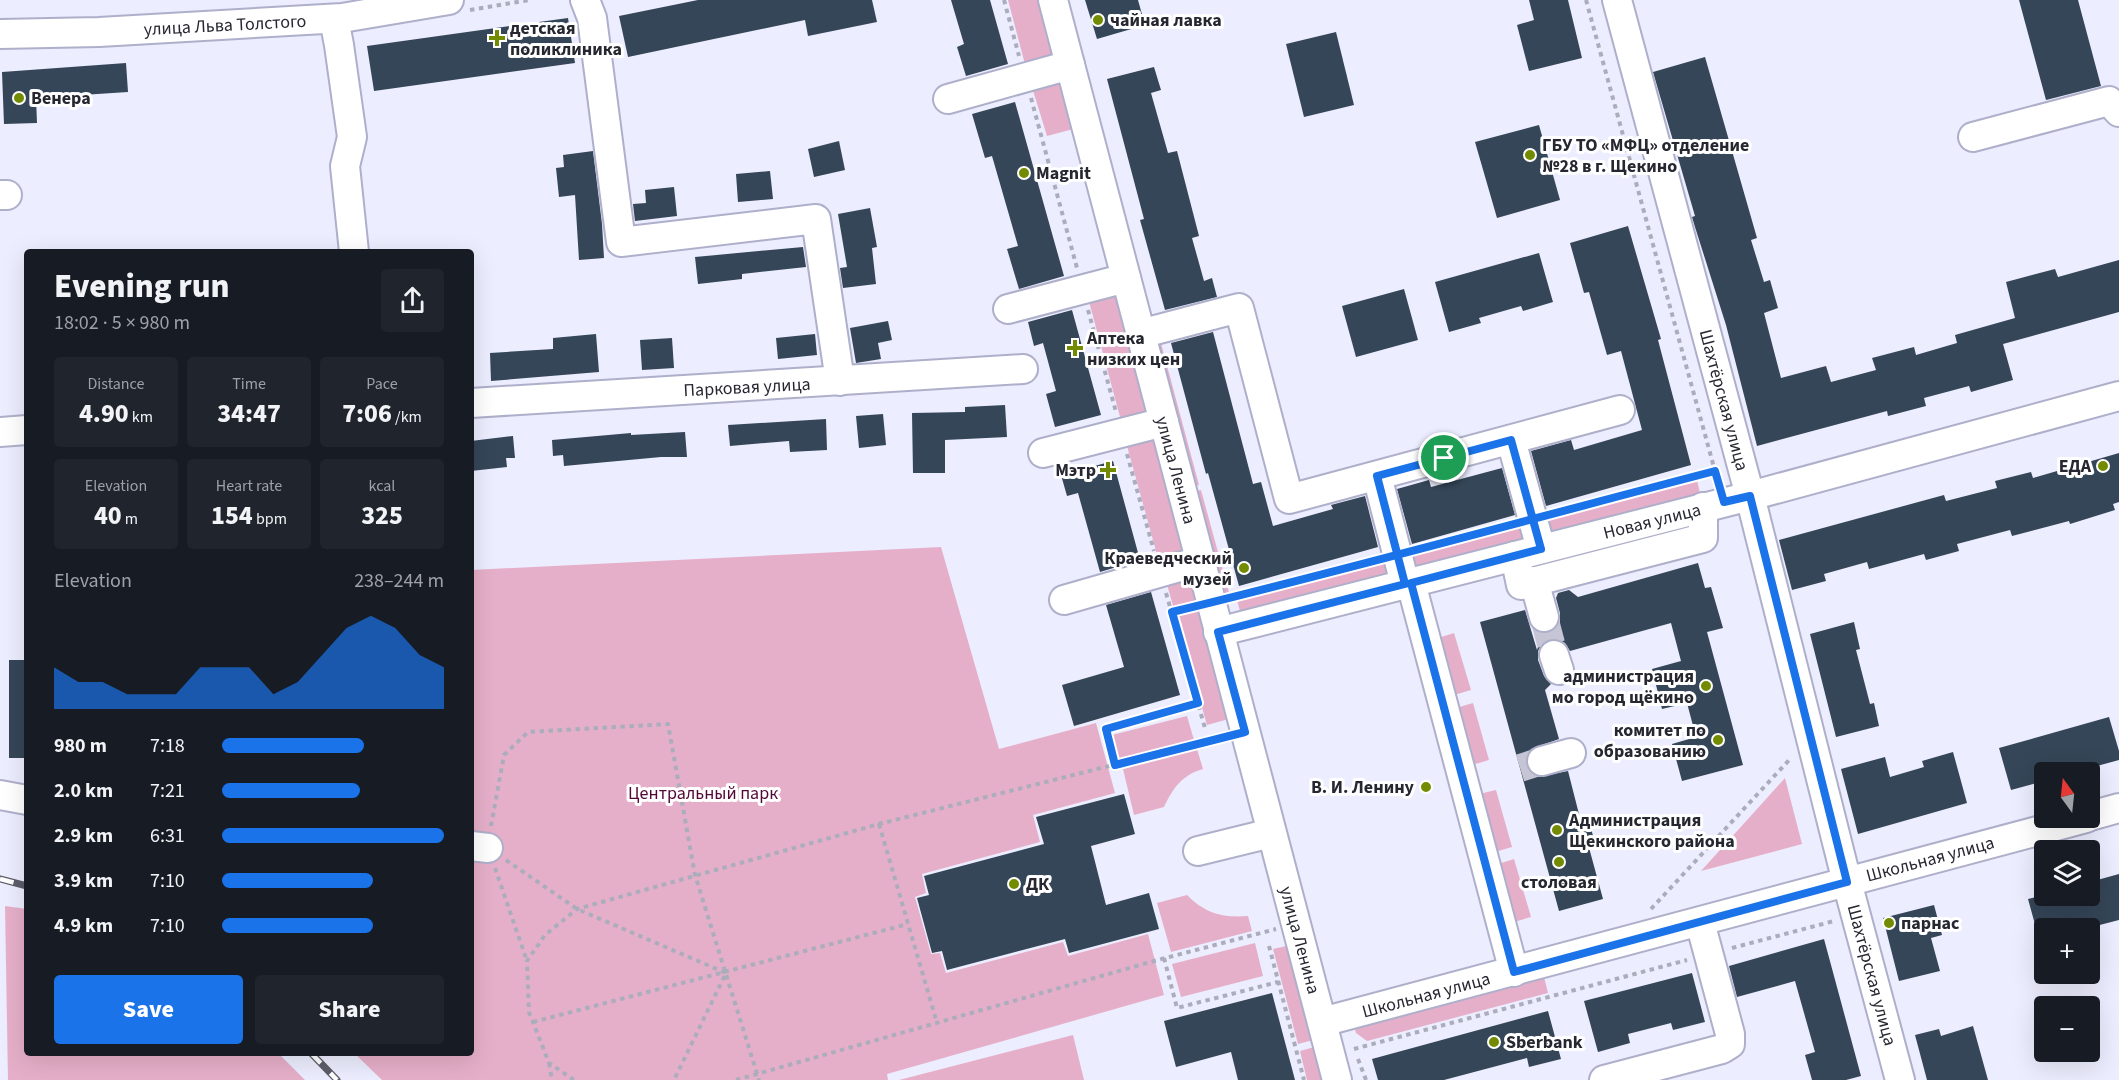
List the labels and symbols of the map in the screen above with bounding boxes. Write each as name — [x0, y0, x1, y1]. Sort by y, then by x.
place label: чайная лавка — [1110, 8, 1222, 33]
street label: улица Льва Толстого — [143, 9, 307, 42]
marker: чайная лавка — [1091, 13, 1105, 27]
place label: детская поликлиника — [510, 16, 622, 62]
marker: детская поликлиника — [488, 29, 506, 47]
place label: Венера — [31, 86, 91, 111]
marker: Венера — [12, 91, 26, 105]
place label: ГБУ ТО «МФЦ» отделение №28 в г. Щекино — [1542, 133, 1749, 179]
marker: ГБУ ТО «МФЦ» отделение №28 в г. Щекино — [1523, 148, 1537, 162]
place label: Magnit — [1036, 161, 1091, 186]
marker: Magnit — [1017, 166, 1031, 180]
place label: Аптека низких цен — [1086, 326, 1180, 372]
street label: Шахтёрская улица — [1693, 327, 1754, 474]
marker: Аптека низких цен — [1068, 341, 1082, 355]
street label: Парковая улица — [683, 372, 811, 403]
street label: улица Ленина — [1149, 414, 1202, 527]
pin — [1418, 432, 1469, 483]
place label: ЕДА — [2059, 454, 2092, 479]
place label: Мэтр — [1055, 458, 1096, 483]
marker: ЕДА — [2096, 459, 2110, 473]
marker: Мэтр — [1101, 463, 1115, 477]
street label: Новая улица — [1601, 497, 1704, 546]
place label: Краеведческий музей — [1104, 546, 1232, 592]
marker: Краеведческий музей — [1237, 561, 1251, 575]
place label: администрация мо город щёкино — [1552, 664, 1694, 710]
marker: администрация мо город щёкино — [1699, 679, 1713, 693]
place label: комитет по образованию — [1594, 718, 1706, 764]
marker: комитет по образованию — [1711, 733, 1725, 747]
north arrow — [2034, 762, 2100, 828]
place label: В. И. Ленину — [1311, 775, 1415, 800]
marker: В. И. Ленину — [1419, 780, 1433, 794]
park label: Центральный парк — [628, 781, 778, 806]
place label: Администрация Щекинского района — [1568, 808, 1735, 854]
marker: Администрация Щекинского района — [1550, 823, 1564, 837]
street label: Школьная улица — [1863, 830, 1997, 889]
marker: столовая — [1552, 855, 1566, 869]
place label: столовая — [1521, 870, 1597, 895]
place label: ДК — [1026, 872, 1050, 897]
marker: ДК — [1007, 877, 1021, 891]
street label: улица Ленина — [1273, 884, 1326, 997]
street label: Шахтёрская улица — [1841, 902, 1902, 1049]
place label: парнас — [1901, 911, 1960, 936]
marker: парнас — [1882, 916, 1896, 930]
street label: Школьная улица — [1359, 966, 1493, 1025]
place label: Sberbank — [1506, 1030, 1583, 1055]
marker: Sberbank — [1487, 1035, 1501, 1049]

